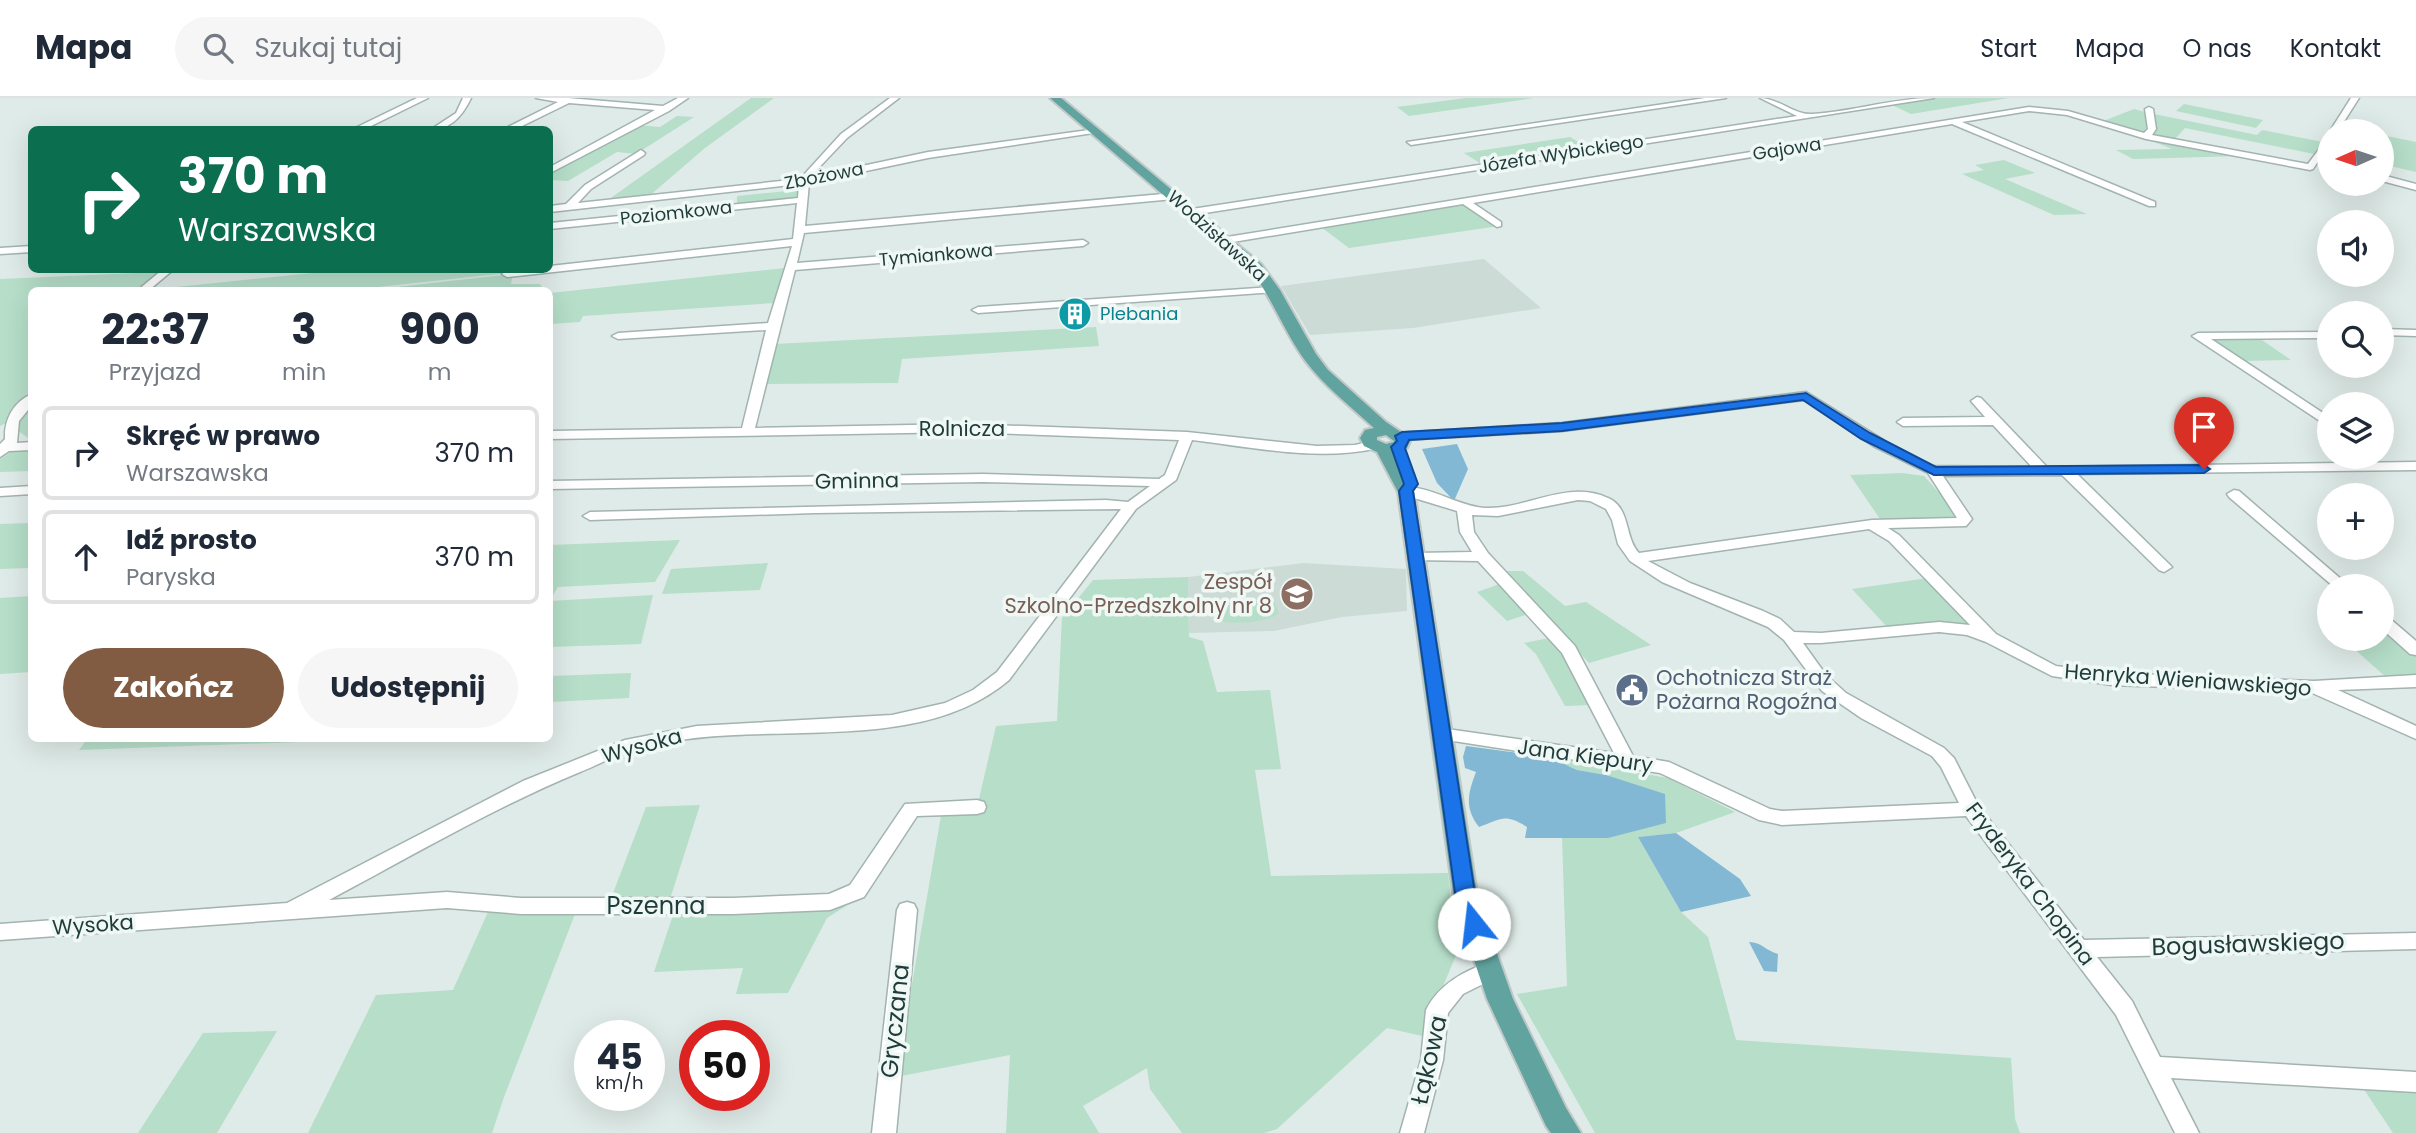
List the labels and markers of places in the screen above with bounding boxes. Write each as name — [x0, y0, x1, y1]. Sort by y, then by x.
building icon: Plebania — [1056, 295, 1094, 333]
place label: Plebania — [1100, 301, 1178, 326]
pin — [2174, 397, 2234, 469]
place label: Zespół Szkolno-Przedszkolny nr 8 — [1005, 567, 1273, 620]
school or university icon: Zespół Szkolno-Przedszkolny nr 8 — [1278, 575, 1316, 613]
place label: Ochotnicza Straż Pożarna Rogoźna — [1656, 663, 1837, 716]
public building icon: Ochotnicza Straż Pożarna Rogoźna — [1613, 671, 1651, 709]

